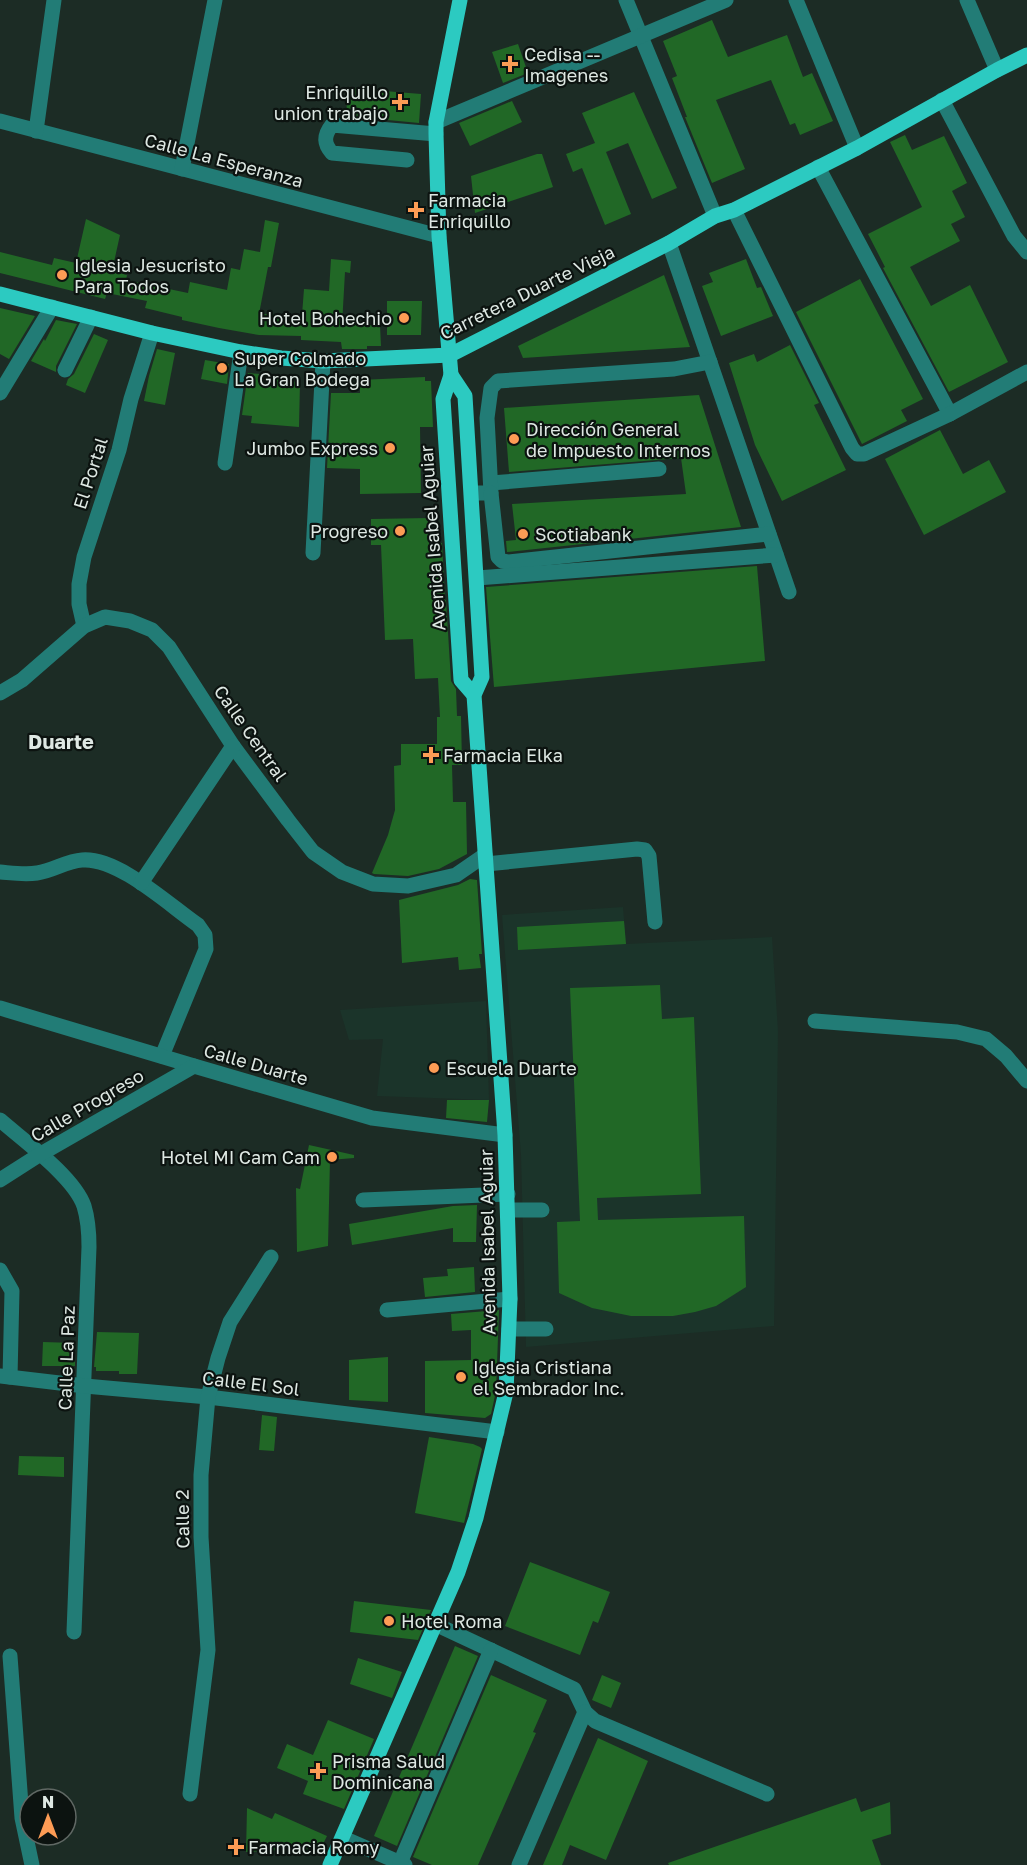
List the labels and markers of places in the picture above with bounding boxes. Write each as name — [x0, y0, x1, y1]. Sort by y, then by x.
place label: Cedisa -- Imagenes — [524, 43, 608, 86]
marker: Cedisa -- Imagenes — [501, 55, 519, 73]
place label: Enriquillo union trabajo — [274, 81, 388, 124]
marker: Enriquillo union trabajo — [393, 95, 407, 109]
place label: Farmacia Enriquillo — [428, 189, 511, 232]
marker: Farmacia Enriquillo — [409, 203, 423, 217]
place label: Iglesia Jesucristo Para Todos — [74, 254, 226, 297]
marker: Iglesia Jesucristo Para Todos — [55, 268, 69, 282]
place label: Hotel Bohechio — [259, 307, 392, 329]
marker: Hotel Bohechio — [397, 311, 411, 325]
place label: Super Colmado La Gran Bodega — [234, 347, 370, 390]
marker: Super Colmado La Gran Bodega — [215, 361, 229, 375]
place label: Dirección General de Impuesto Internos — [526, 418, 711, 461]
marker: Dirección General de Impuesto Internos — [507, 432, 521, 446]
place label: Jumbo Express — [247, 437, 378, 459]
marker: Jumbo Express — [383, 441, 397, 455]
place label: Progreso — [310, 520, 388, 542]
place label: Scotiabank — [535, 523, 632, 545]
marker: Progreso — [393, 524, 407, 538]
marker: Scotiabank — [516, 527, 530, 541]
place label: Farmacia Elka — [443, 744, 563, 766]
marker: Farmacia Elka — [424, 748, 438, 762]
place label: Escuela Duarte — [446, 1057, 577, 1079]
marker: Escuela Duarte — [427, 1061, 441, 1075]
place label: Hotel MI Cam Cam — [161, 1146, 320, 1168]
marker: Hotel MI Cam Cam — [325, 1150, 339, 1164]
place label: Iglesia Cristiana el Sembrador Inc. — [473, 1356, 625, 1399]
marker: Iglesia Cristiana el Sembrador Inc. — [454, 1370, 468, 1384]
place label: Hotel Roma — [401, 1610, 502, 1632]
marker: Hotel Roma — [382, 1614, 396, 1628]
place label: Prisma Salud Dominicana — [332, 1750, 445, 1793]
marker: Prisma Salud Dominicana — [309, 1762, 327, 1780]
place label: Farmacia Romy — [248, 1836, 379, 1858]
marker: Farmacia Romy — [229, 1840, 243, 1854]

